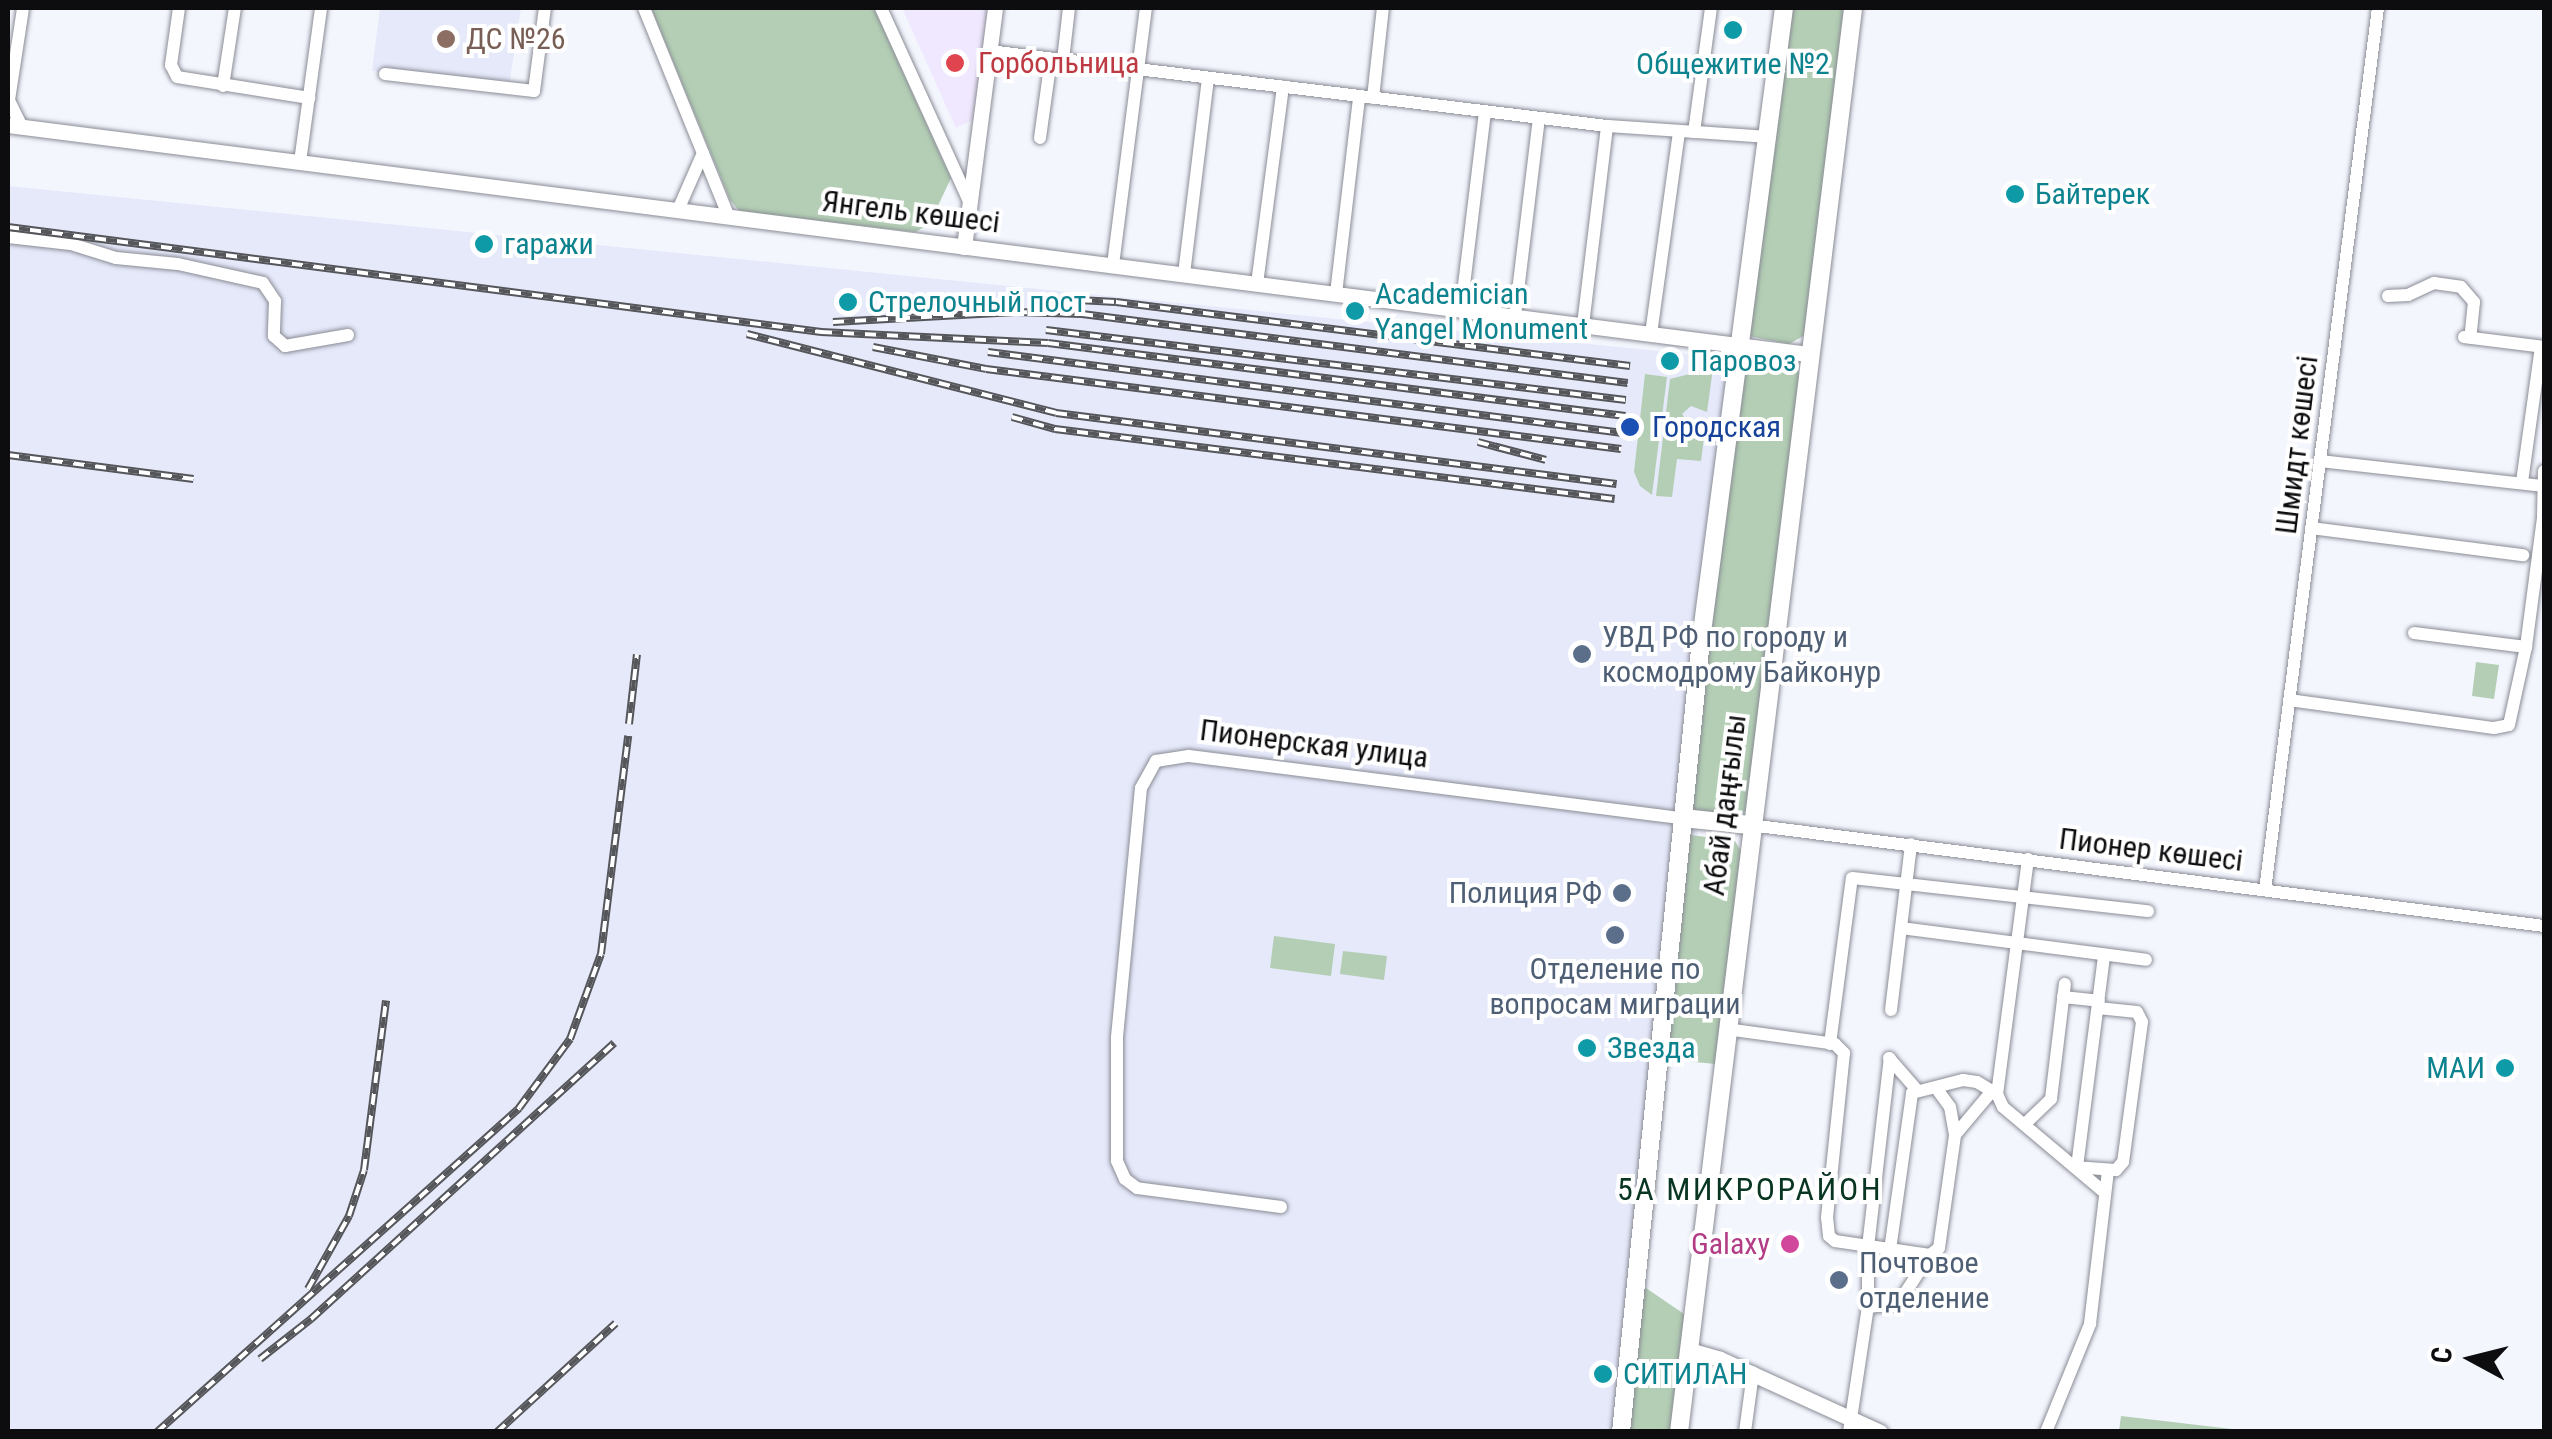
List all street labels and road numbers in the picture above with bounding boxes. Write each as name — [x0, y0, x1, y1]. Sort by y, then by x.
street label: Янгель көшесі — [820, 183, 1002, 241]
street label: Шмидт көшесі — [2268, 354, 2326, 536]
street label: Пионерская улица — [1198, 712, 1430, 776]
street label: Абай даңғылы — [1696, 712, 1754, 898]
street label: Пионер көшесі — [2057, 821, 2245, 879]

